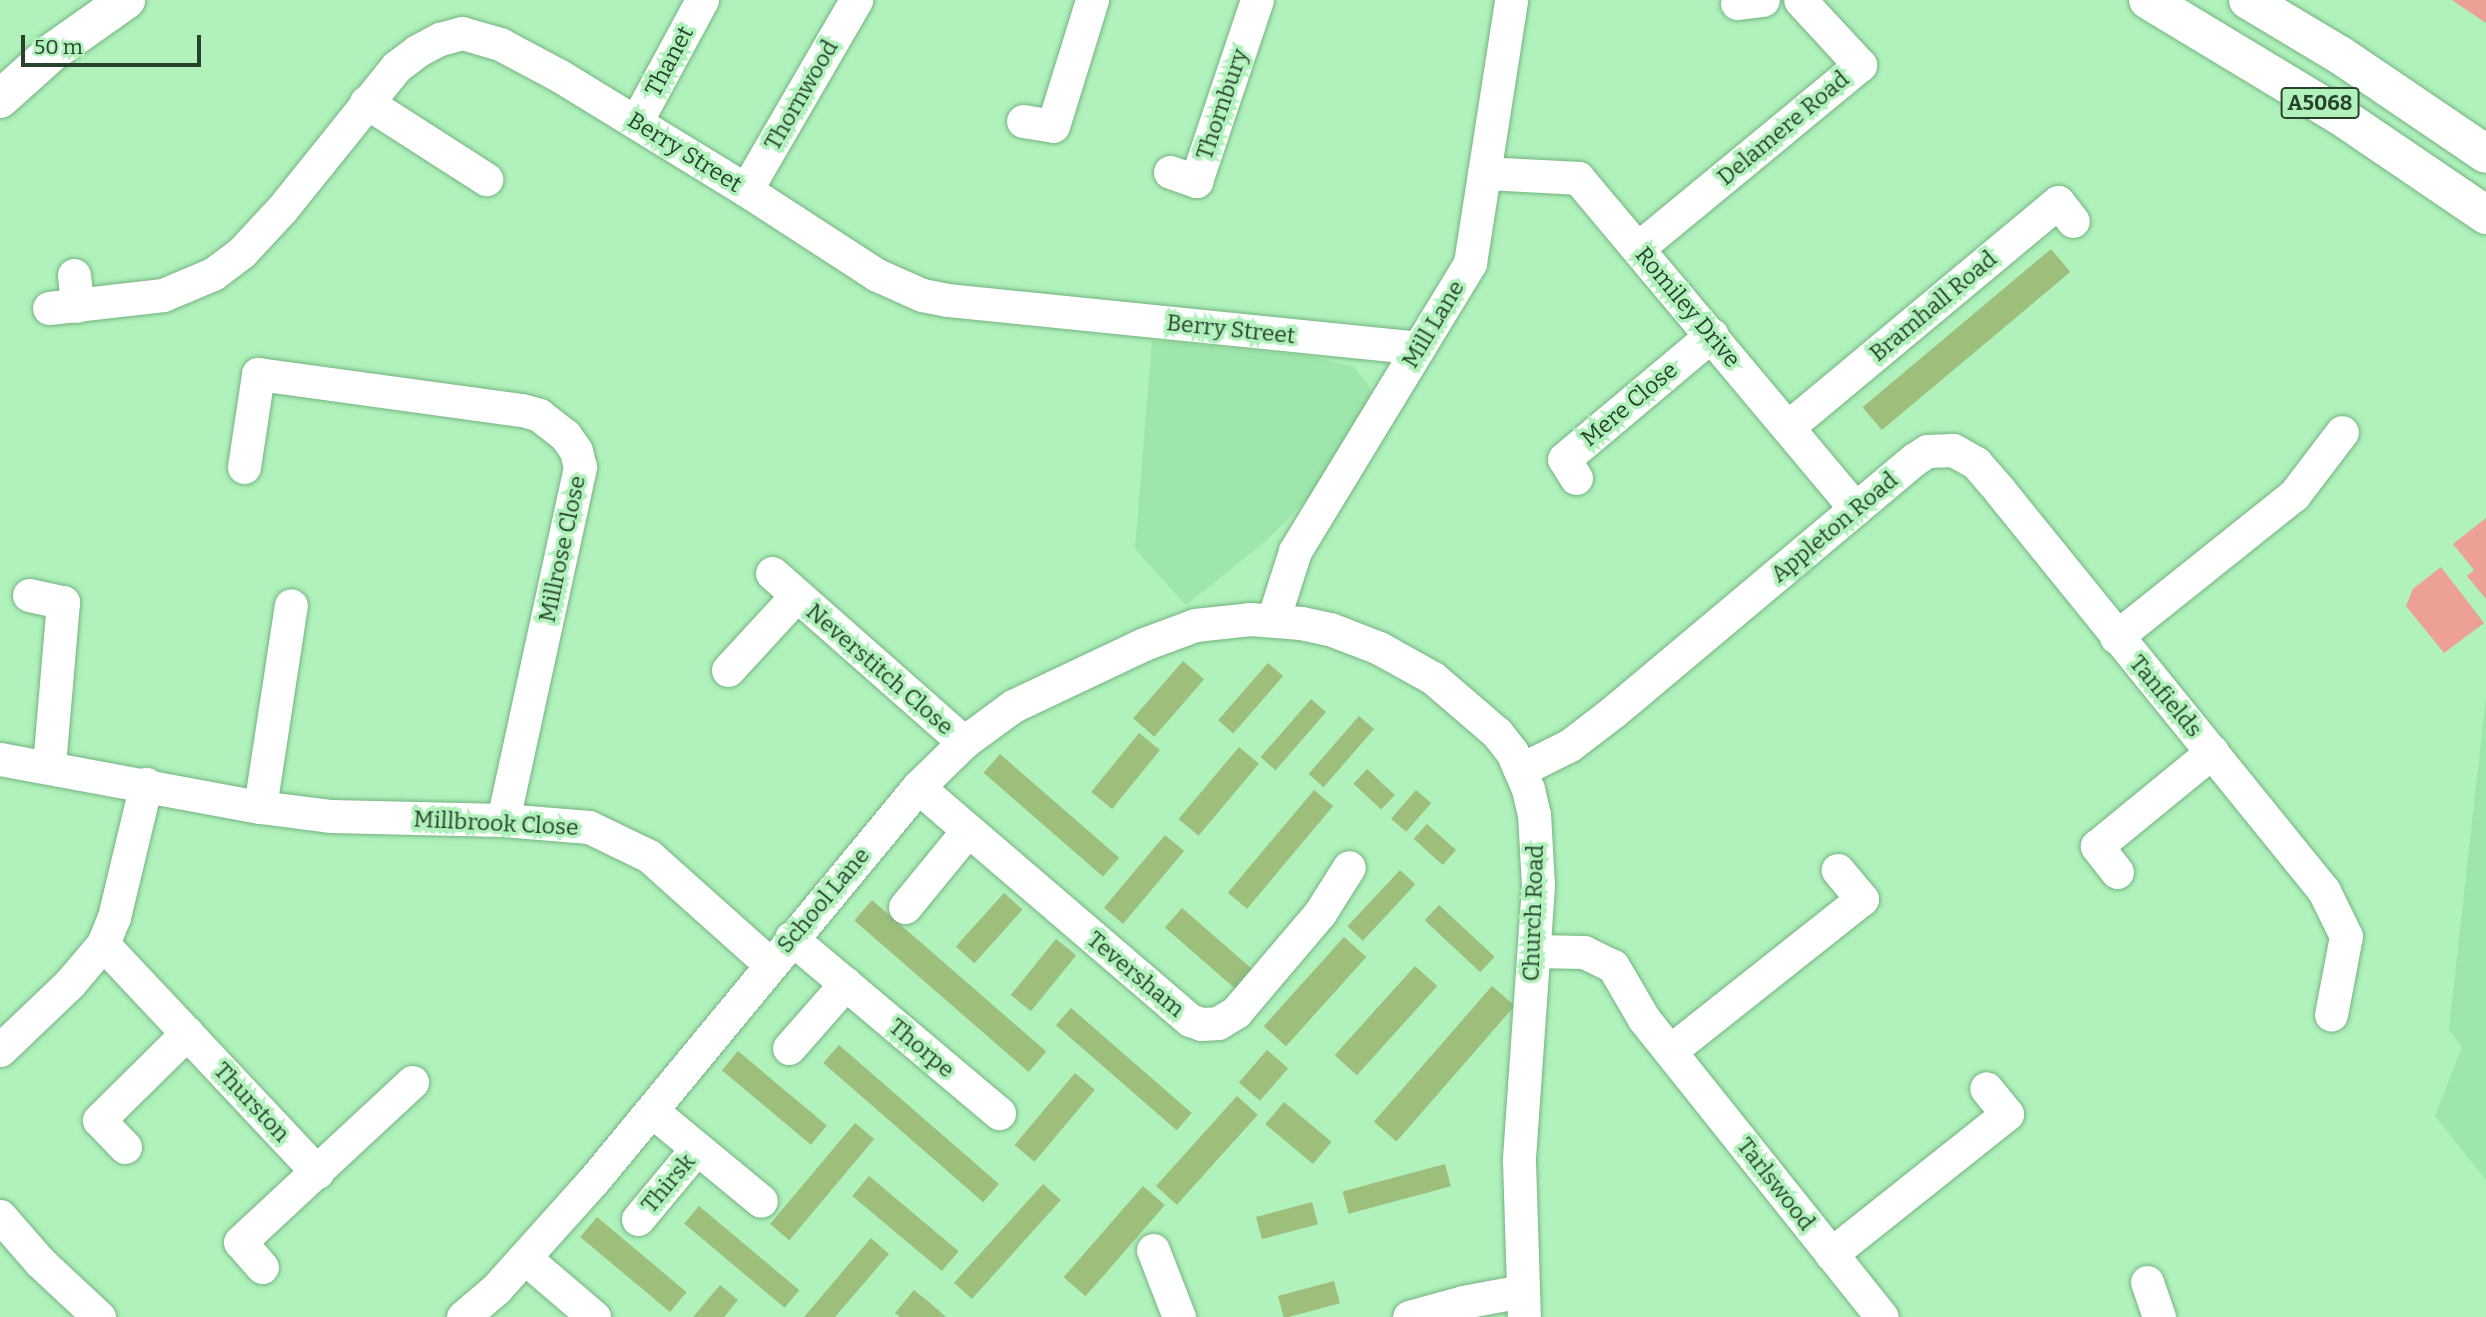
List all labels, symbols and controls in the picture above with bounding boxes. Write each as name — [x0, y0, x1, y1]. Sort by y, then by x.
scale bar — [24, 21, 205, 65]
street label: Thanet — [639, 21, 699, 101]
text: 50 m — [34, 34, 83, 60]
street label: Thornwood — [758, 35, 844, 155]
street label: Thornbury — [1190, 45, 1254, 163]
street label: Delamere Road — [1712, 65, 1854, 191]
road number: A5068 — [2280, 86, 2360, 120]
street label: Berry Street — [623, 106, 747, 198]
street label: Romiley Drive — [1630, 241, 1746, 373]
street label: Bramhall Road — [1864, 245, 2002, 367]
street label: Mill Lane — [1396, 275, 1470, 373]
street label: Berry Street — [1165, 309, 1297, 349]
street label: Mere Close — [1575, 356, 1683, 452]
street label: Appleton Road — [1765, 466, 1903, 588]
street label: Millrose Close — [533, 473, 591, 625]
street label: Neverstitch Close — [801, 598, 959, 740]
street label: Tanfields — [2124, 650, 2208, 742]
street label: Millbrook Close — [413, 805, 579, 841]
street label: School Lane — [771, 842, 875, 958]
street label: Church Road — [1517, 844, 1549, 982]
street label: Teversham — [1082, 925, 1190, 1023]
street label: Thorpe — [884, 1013, 960, 1083]
street label: Thurston — [208, 1057, 296, 1147]
street label: Tarlswood — [1731, 1132, 1821, 1236]
street label: Thirsk — [635, 1148, 701, 1218]

